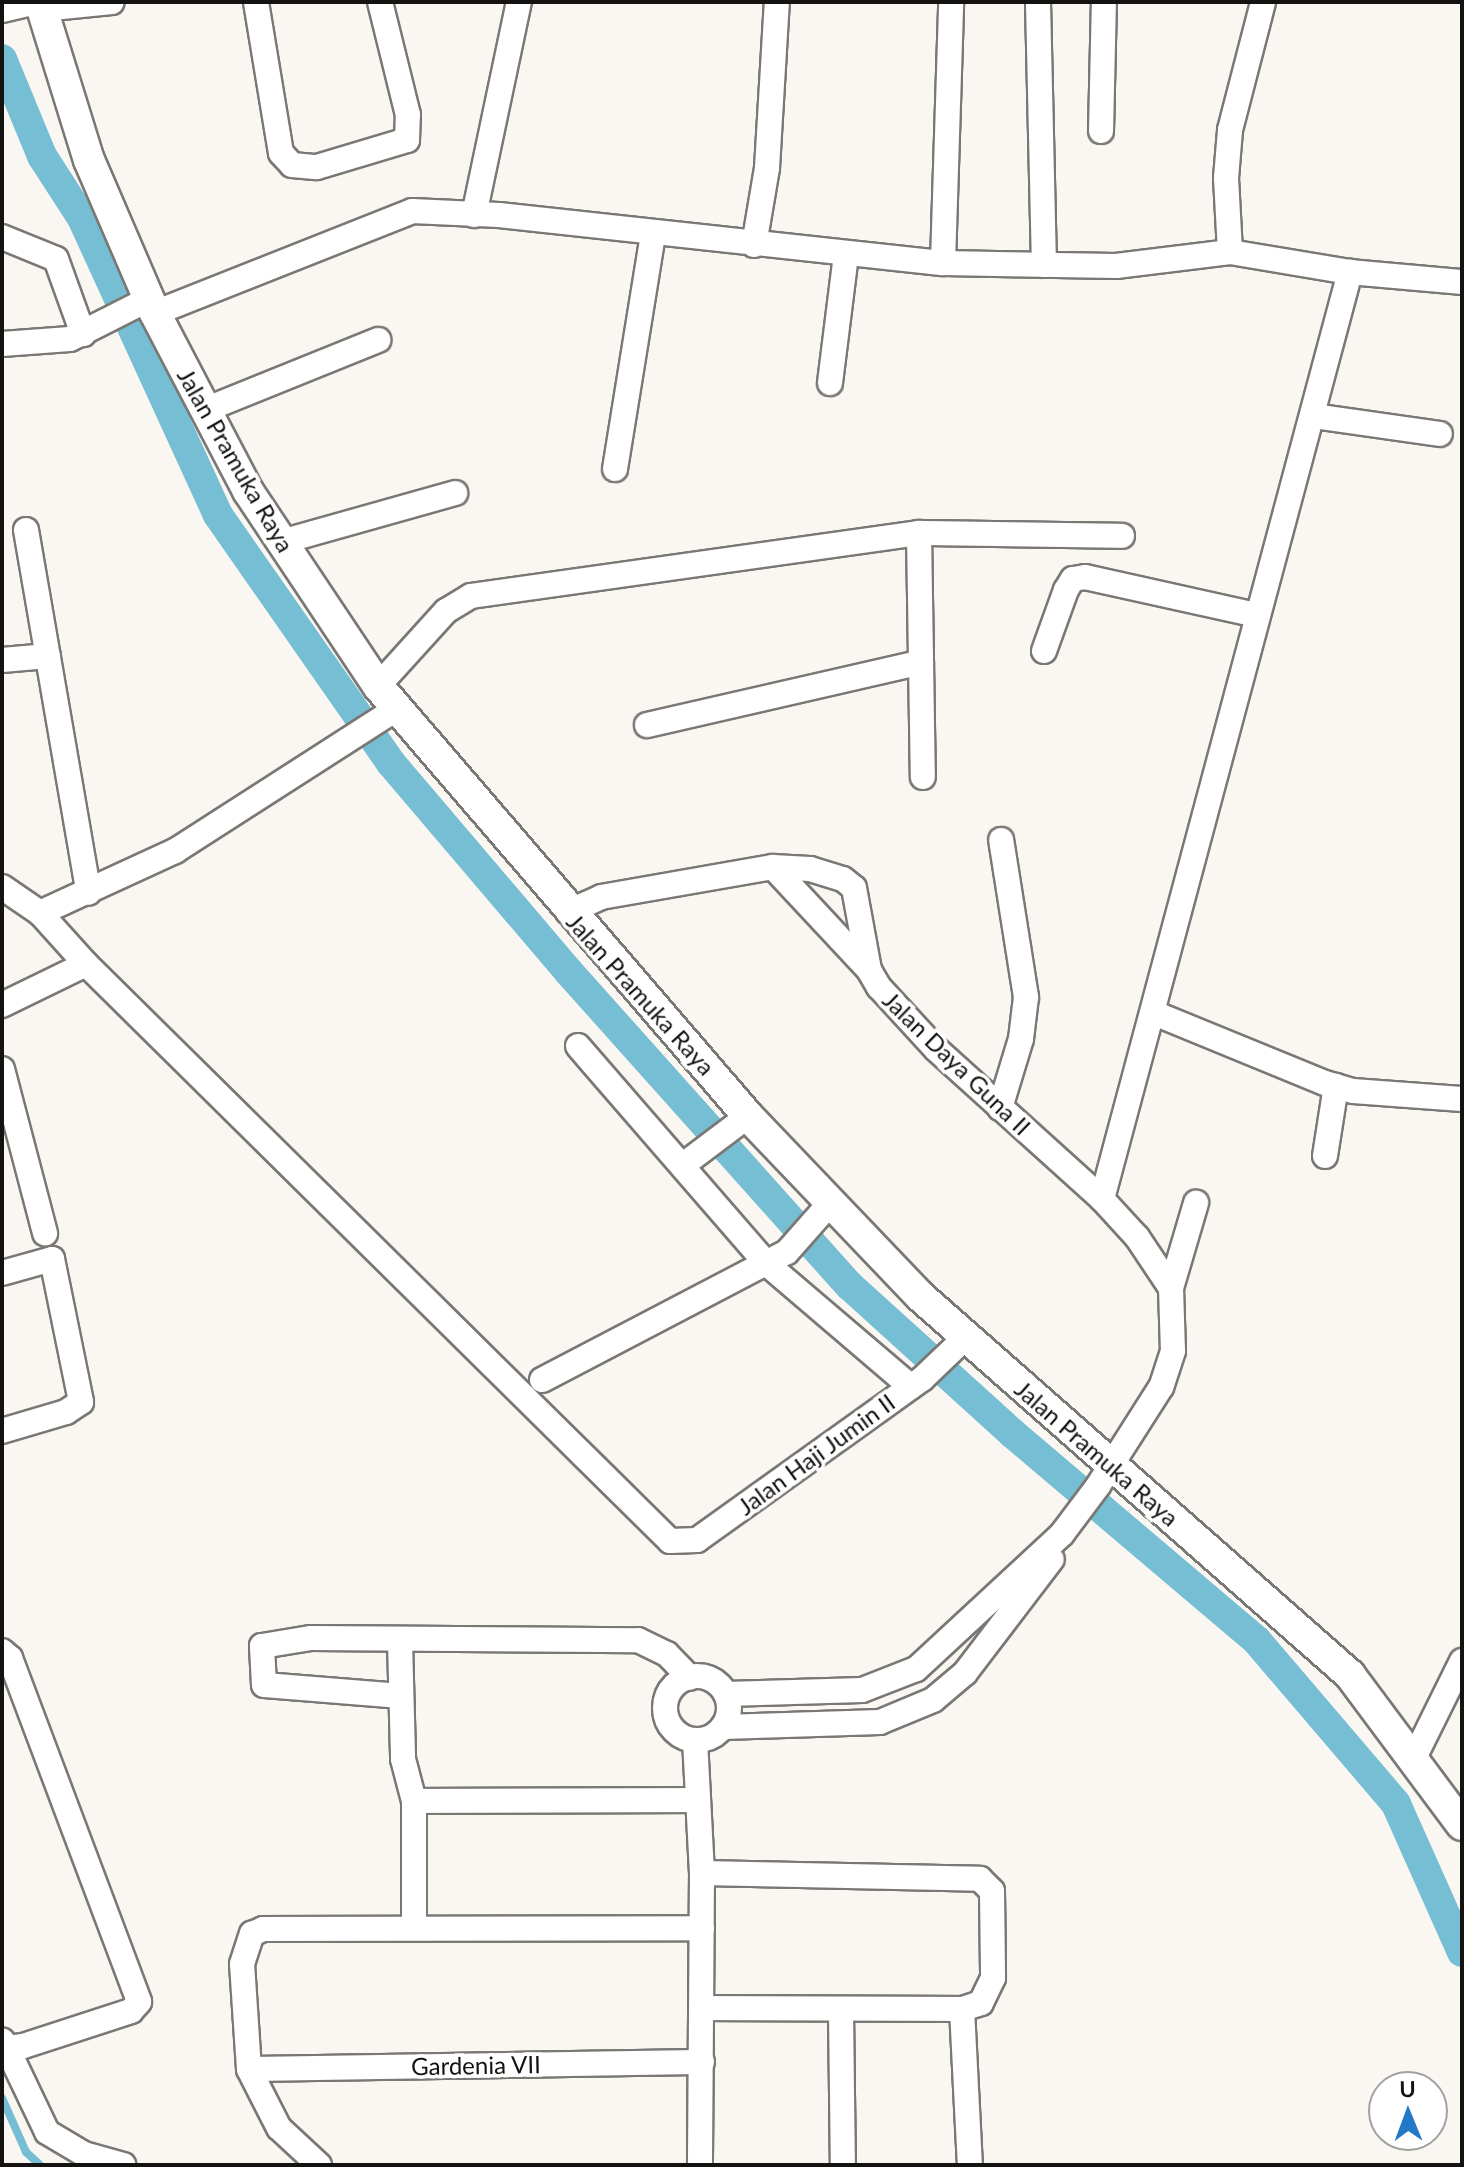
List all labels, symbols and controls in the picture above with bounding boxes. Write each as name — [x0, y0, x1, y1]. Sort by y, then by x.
street label: Jalan Pramuka Raya — [172, 363, 300, 557]
street label: Jalan Pramuka Raya — [561, 907, 721, 1081]
street label: Jalan Daya Guna II — [877, 985, 1037, 1141]
street label: Jalan Pramuka Raya — [1009, 1374, 1185, 1532]
street label: Jalan Haji Jumin II — [732, 1387, 900, 1521]
street label: Gardenia VII — [410, 2049, 542, 2081]
north arrow — [1368, 2071, 1448, 2151]
text: U — [1399, 2075, 1416, 2102]

